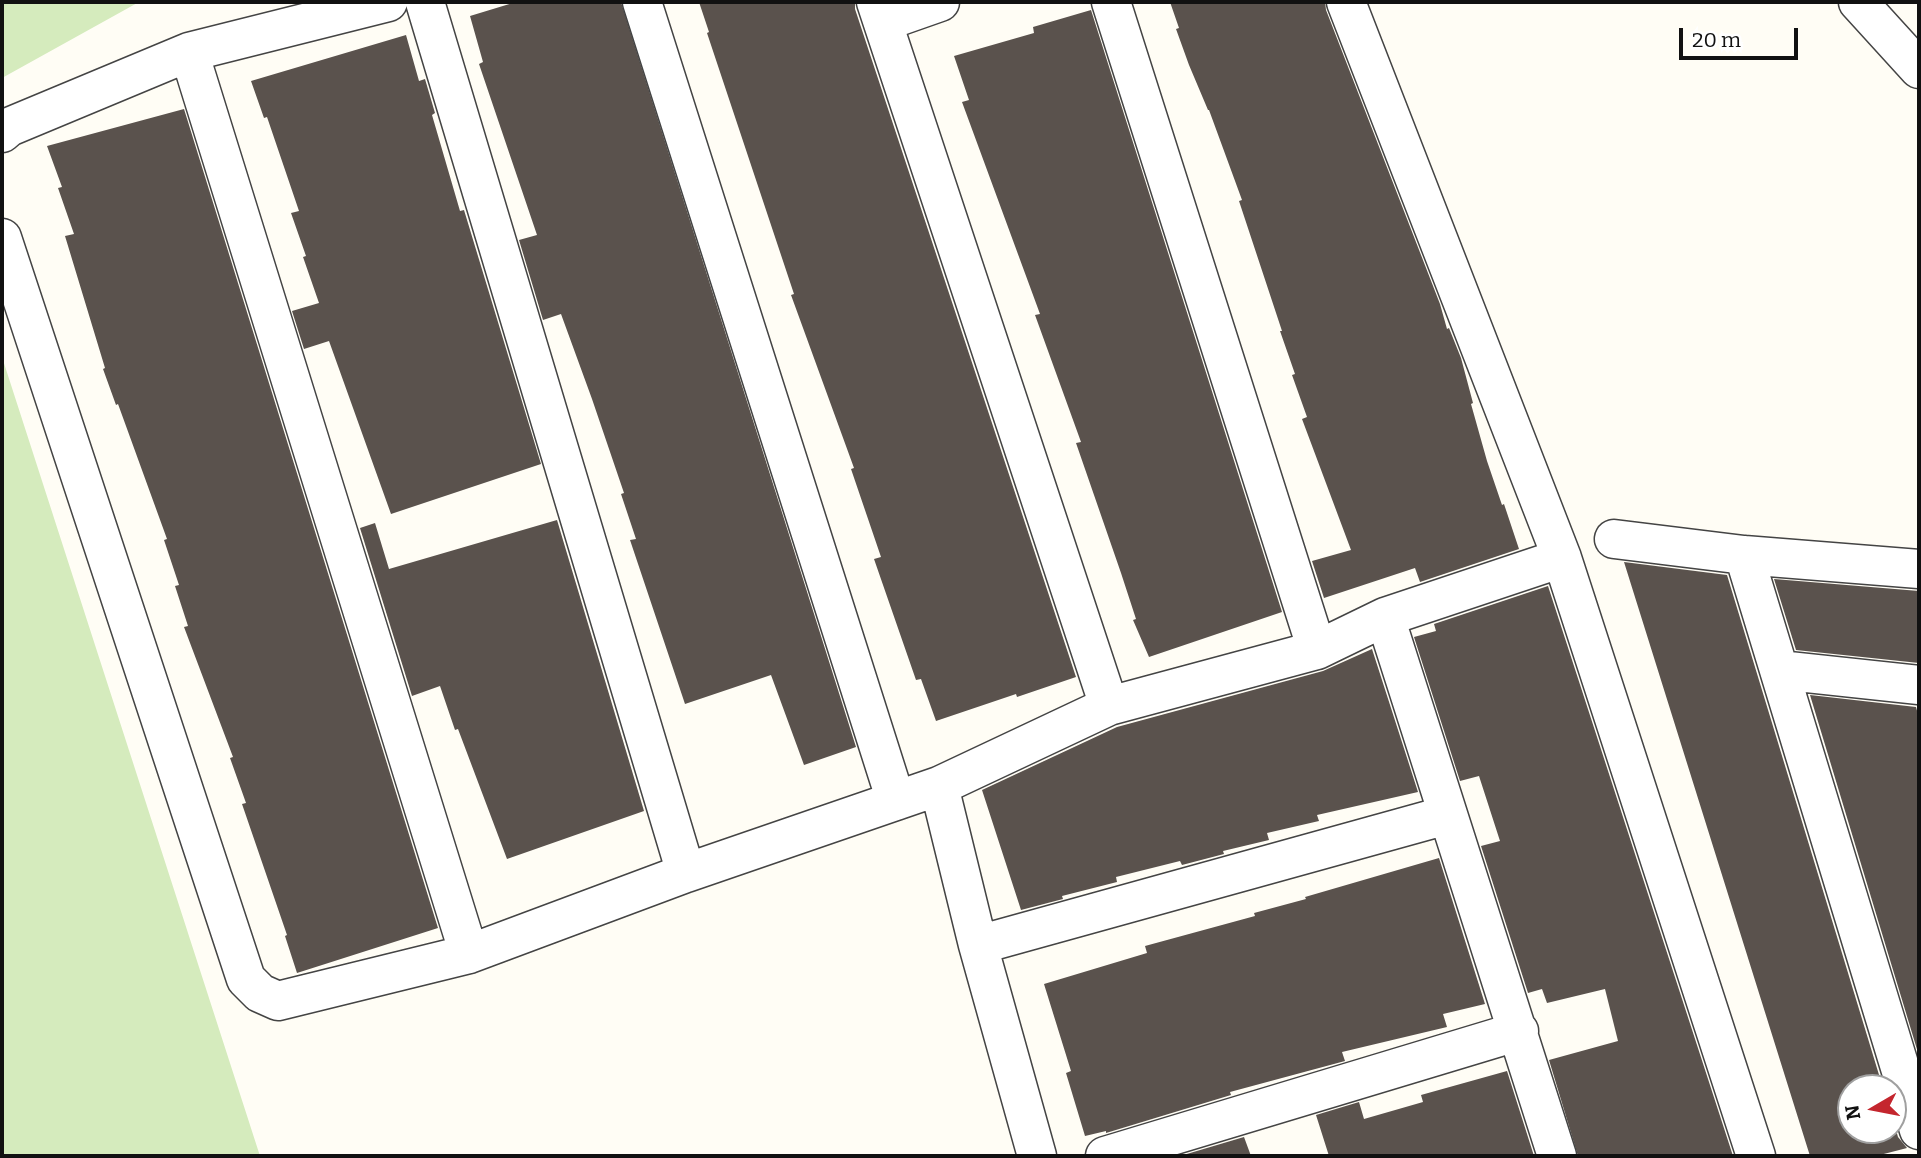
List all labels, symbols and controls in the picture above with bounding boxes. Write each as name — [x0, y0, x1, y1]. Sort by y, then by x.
scale bar — [1683, 14, 1802, 58]
text: 20 m — [1692, 27, 1741, 53]
north arrow — [1837, 1074, 1907, 1144]
text: N — [1840, 1103, 1865, 1122]

